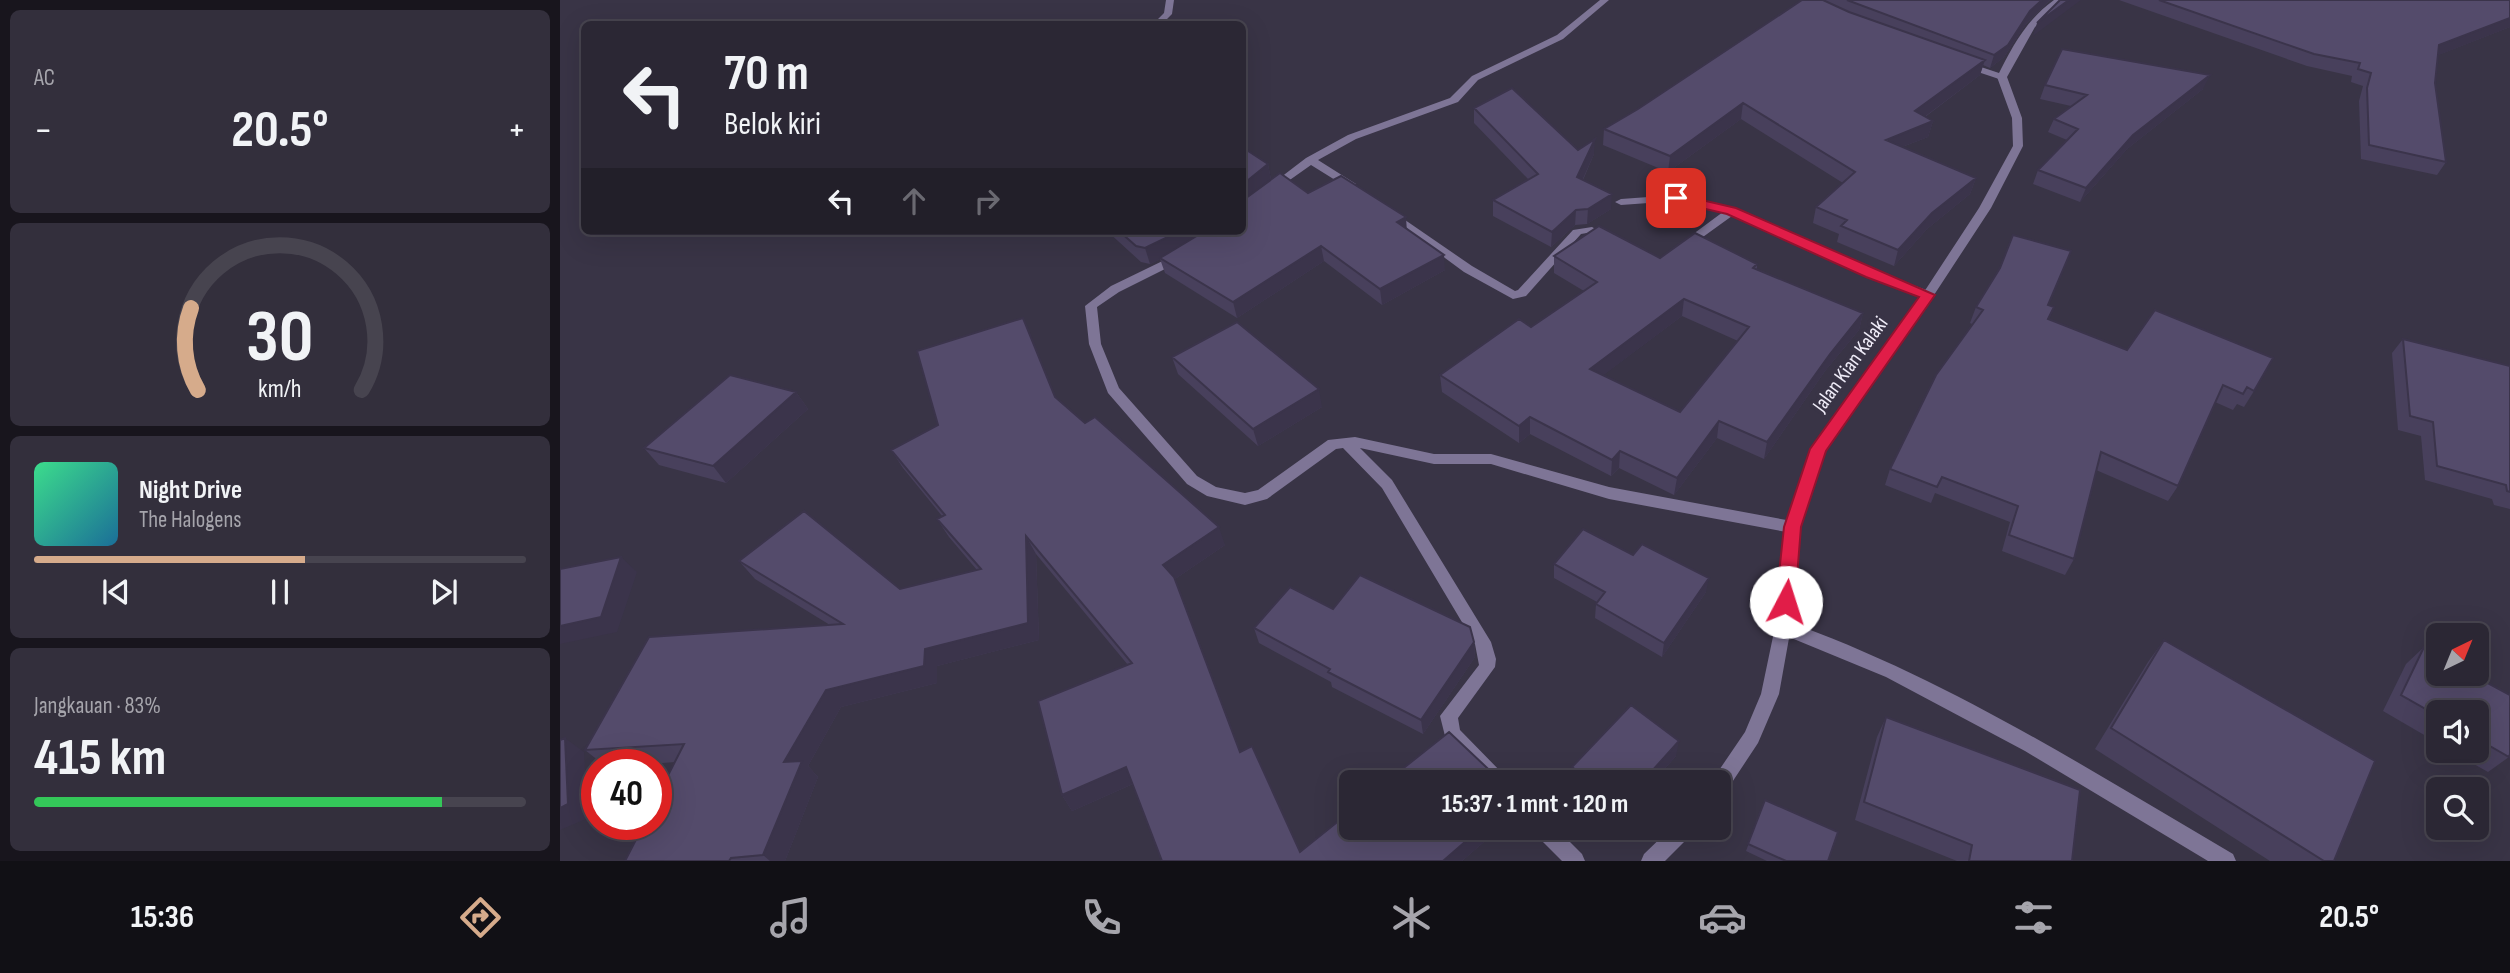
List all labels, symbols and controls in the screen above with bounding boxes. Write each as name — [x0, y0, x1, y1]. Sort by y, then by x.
text: 70 m — [724, 45, 809, 104]
icon: left — [609, 49, 700, 140]
text: AC — [34, 64, 55, 92]
text: 20.5° — [231, 99, 329, 162]
text: Belok kiri — [724, 105, 821, 144]
text: − — [34, 108, 53, 153]
text: + — [507, 108, 526, 153]
pin — [1646, 168, 1706, 228]
icon: arrive — [1657, 179, 1695, 217]
icon: left — [822, 182, 860, 220]
icon: ahead — [895, 182, 933, 220]
icon: right — [968, 182, 1006, 220]
text: 30 — [246, 295, 314, 383]
street label: Jalan Kian Kalaki — [1807, 312, 1893, 418]
text: km/h — [258, 374, 302, 405]
text: Night Drive — [139, 475, 242, 506]
text: The Halogens — [139, 506, 242, 534]
position arrow — [1749, 565, 1823, 639]
icon: previous — [97, 573, 135, 611]
icon: pause — [261, 573, 299, 611]
icon: next — [425, 573, 463, 611]
north arrow — [2426, 623, 2488, 686]
map controls — [2426, 623, 2489, 840]
text: Jangkauan · 83% — [34, 692, 161, 720]
button: sound — [2426, 700, 2489, 763]
text: 415 km — [34, 727, 166, 790]
speed limit sign: 40 — [581, 749, 672, 840]
button: search — [2426, 777, 2489, 840]
text: 15:37 · 1 mnt · 120 m — [1442, 789, 1628, 820]
icon: directions — [456, 893, 505, 942]
icon: music — [766, 893, 815, 942]
icon: phone — [1077, 893, 1126, 942]
icon: climate — [1387, 893, 1436, 942]
icon: car — [1698, 893, 1747, 942]
icon: filters — [2009, 893, 2058, 942]
text: 15:36 — [131, 898, 194, 937]
text: 20.5° — [2319, 898, 2379, 937]

